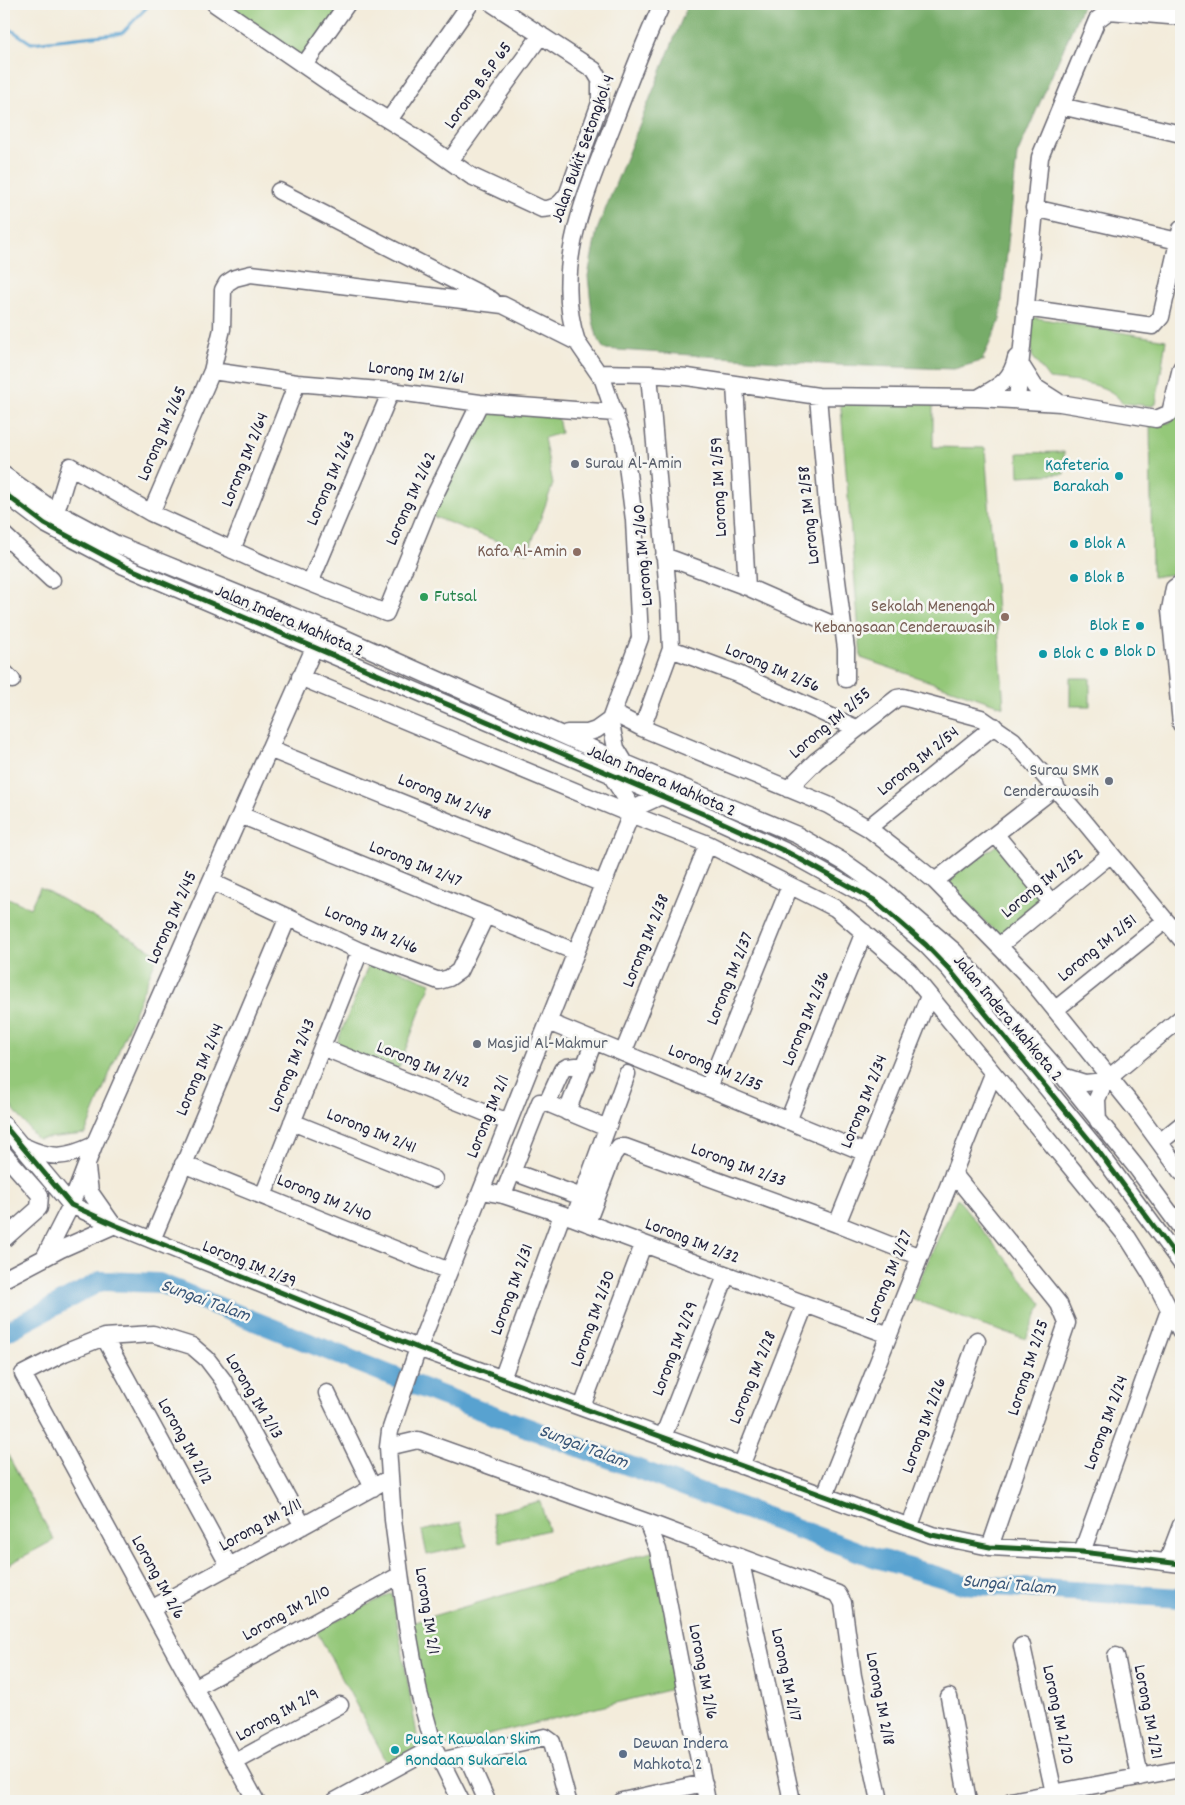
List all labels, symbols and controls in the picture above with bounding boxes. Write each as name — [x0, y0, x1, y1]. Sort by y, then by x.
street label: Lorong B.S.P 65 — [439, 37, 519, 135]
street label: Jalan Bukit Setongkol 4 — [546, 71, 622, 227]
street label: Lorong IM 2/61 — [367, 356, 465, 392]
street label: Lorong IM 2/65 — [132, 383, 194, 485]
street label: Lorong IM 2/64 — [216, 409, 276, 511]
street label: Lorong IM 2/63 — [301, 428, 363, 530]
street label: Lorong IM 2/59 — [705, 436, 735, 538]
street label: Lorong IM 2/62 — [380, 448, 444, 550]
place label: Surau Al-Amin — [585, 452, 682, 477]
place label: Kafeteria Barakah — [1045, 454, 1110, 500]
marker: Surau Al-Amin — [569, 458, 581, 470]
street label: Lorong IM 2/58 — [792, 464, 828, 566]
marker: Kafeteria Barakah — [1113, 470, 1125, 482]
street label: Lorong IM 2/60 — [627, 503, 661, 607]
place label: Blok A — [1084, 532, 1126, 557]
marker: Blok A — [1068, 538, 1080, 550]
place label: Kafa Al-Amin — [477, 540, 567, 565]
marker: Kafa Al-Amin — [571, 546, 583, 558]
place label: Blok B — [1084, 566, 1125, 591]
marker: Blok B — [1068, 572, 1080, 584]
street label: Jalan Indera Mahkota 2 — [211, 579, 367, 665]
place label: Futsal — [434, 585, 477, 610]
marker: Futsal — [418, 591, 430, 603]
place label: Sekolah Menengah Kebangsaan Cenderawasih — [814, 595, 995, 641]
marker: Sekolah Menengah Kebangsaan Cenderawasih — [999, 611, 1011, 623]
place label: Blok E — [1090, 614, 1130, 639]
marker: Blok E — [1134, 620, 1146, 632]
street label: Lorong IM 2/56 — [721, 638, 823, 700]
place label: Blok D — [1114, 640, 1156, 665]
place label: Blok C — [1053, 642, 1094, 667]
marker: Blok D — [1098, 646, 1110, 658]
marker: Blok C — [1037, 648, 1049, 660]
street label: Lorong IM 2/55 — [785, 682, 877, 766]
street label: Lorong IM 2/54 — [872, 721, 966, 803]
street label: Jalan Indera Mahkota 2 — [583, 739, 739, 825]
place label: Surau SMK Cenderawasih — [1003, 759, 1099, 805]
street label: Lorong IM 2/48 — [394, 768, 494, 828]
marker: Surau SMK Cenderawasih — [1103, 775, 1115, 787]
street label: Lorong IM 2/47 — [365, 835, 465, 895]
street label: Lorong IM 2/52 — [996, 843, 1090, 925]
street label: Lorong IM 2/45 — [141, 867, 205, 969]
street label: Lorong IM 2/38 — [617, 890, 677, 992]
street label: Lorong IM 2/46 — [320, 900, 422, 962]
street label: Lorong IM 2/51 — [1053, 909, 1143, 989]
street label: Lorong IM 2/37 — [701, 929, 761, 1029]
street label: Jalan Indera Mahkota 2 — [946, 950, 1068, 1088]
street label: Lorong IM 2/36 — [777, 968, 837, 1070]
street label: Lorong IM 2/43 — [263, 1015, 323, 1117]
street label: Lorong IM 2/44 — [170, 1020, 232, 1120]
place label: Masjid Al-Makmur — [487, 1032, 608, 1057]
street label: Lorong IM 2/42 — [372, 1036, 474, 1096]
marker: Masjid Al-Makmur — [471, 1038, 483, 1050]
street label: Lorong IM 2/35 — [664, 1039, 766, 1099]
street label: Lorong IM 2/34 — [835, 1051, 895, 1153]
street label: Lorong IM 2/1 — [461, 1072, 517, 1162]
street label: Lorong IM 2/41 — [322, 1103, 420, 1161]
street label: Lorong IM 2/33 — [687, 1137, 789, 1195]
street label: Lorong IM 2/40 — [273, 1169, 375, 1229]
street label: Lorong IM 2/32 — [641, 1213, 743, 1271]
street label: Lorong IM 2/27 — [860, 1227, 920, 1327]
street label: Lorong IM 2/39 — [198, 1235, 300, 1295]
street label: Lorong IM 2/31 — [485, 1241, 541, 1339]
street label: Lorong IM 2/30 — [565, 1267, 623, 1371]
water label: Sungai Talam — [156, 1273, 254, 1331]
street label: Lorong IM 2/29 — [646, 1298, 706, 1400]
street label: Lorong IM 2/25 — [1002, 1317, 1056, 1419]
street label: Lorong IM 2/28 — [724, 1328, 784, 1428]
street label: Lorong IM 2/13 — [218, 1350, 288, 1444]
street label: Lorong IM 2/24 — [1078, 1372, 1136, 1474]
street label: Lorong IM 2/26 — [896, 1375, 954, 1477]
street label: Lorong IM 2/12 — [150, 1394, 218, 1490]
water label: Sungai Talam — [535, 1419, 632, 1478]
street label: Lorong IM 2/11 — [215, 1493, 307, 1559]
street label: Lorong IM 2/6 — [124, 1532, 190, 1624]
street label: Lorong IM 2/1 — [407, 1566, 445, 1656]
water label: Sungai Talam — [961, 1568, 1058, 1604]
street label: Lorong IM 2/10 — [238, 1579, 336, 1649]
street label: Lorong IM 2/16 — [681, 1622, 723, 1722]
street label: Lorong IM 2/17 — [763, 1626, 807, 1724]
street label: Lorong IM 2/18 — [858, 1650, 900, 1748]
street label: Lorong IM 2/20 — [1034, 1663, 1080, 1767]
street label: Lorong IM 2/21 — [1126, 1663, 1168, 1761]
street label: Lorong IM 2/9 — [232, 1683, 324, 1749]
place label: Pusat Kawalan Skim Rondaan Sukarela — [405, 1728, 541, 1774]
place label: Dewan Indera Mahkota 2 — [633, 1732, 729, 1778]
marker: Pusat Kawalan Skim Rondaan Sukarela — [389, 1744, 401, 1756]
marker: Dewan Indera Mahkota 2 — [617, 1748, 629, 1760]

